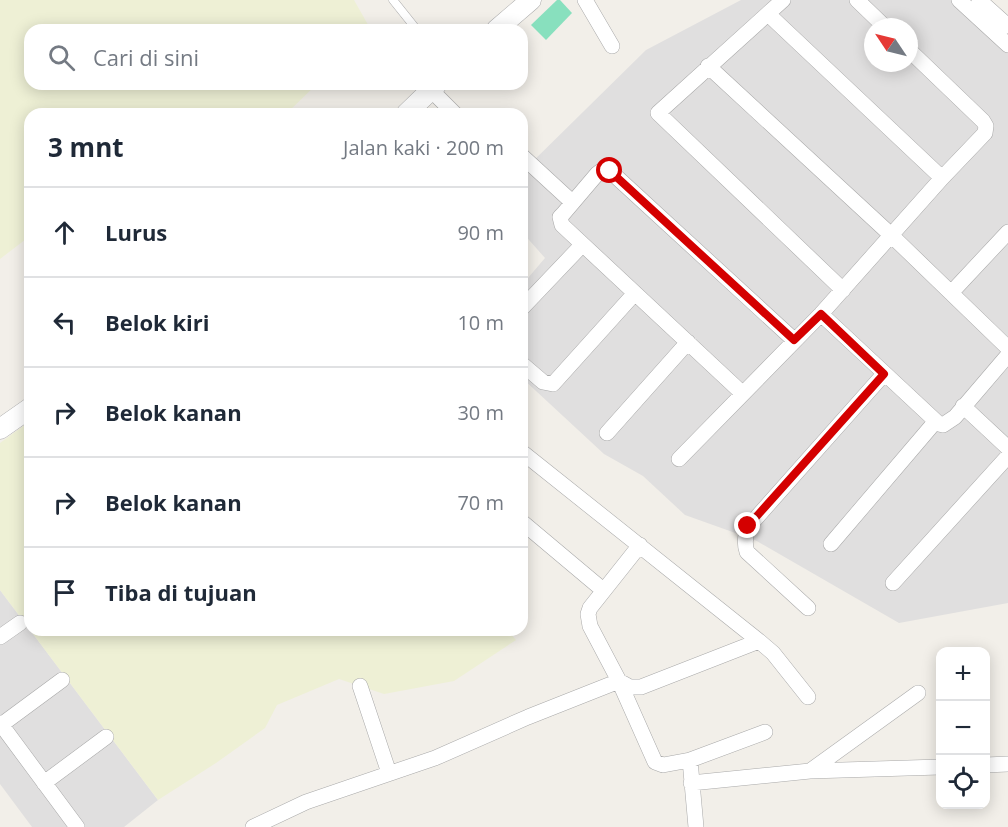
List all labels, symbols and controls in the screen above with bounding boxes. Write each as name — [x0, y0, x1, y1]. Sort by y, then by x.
north arrow — [864, 18, 918, 72]
search box — [24, 24, 528, 90]
icon: search — [45, 41, 78, 74]
text: Cari di sini — [93, 42, 199, 72]
text: 3 mnt — [48, 129, 124, 165]
text: Jalan kaki · 200 m — [343, 134, 504, 161]
route start — [596, 157, 622, 183]
icon: ahead — [48, 216, 81, 249]
text: Lurus — [105, 217, 167, 247]
text: 90 m — [457, 219, 504, 246]
icon: left — [48, 306, 81, 339]
text: Belok kiri — [105, 307, 210, 337]
text: 10 m — [457, 309, 504, 336]
icon: right — [48, 396, 81, 429]
text: Belok kanan — [105, 397, 242, 427]
text: 30 m — [457, 399, 504, 426]
icon: right — [48, 486, 81, 519]
text: Belok kanan — [105, 487, 242, 517]
text: 70 m — [457, 489, 504, 516]
route end — [734, 512, 760, 538]
icon: arrive — [48, 576, 81, 609]
text: Tiba di tujuan — [105, 577, 257, 607]
map controls — [936, 647, 990, 809]
button: + — [936, 647, 990, 701]
button: − — [936, 701, 990, 755]
button: locate — [936, 755, 990, 809]

